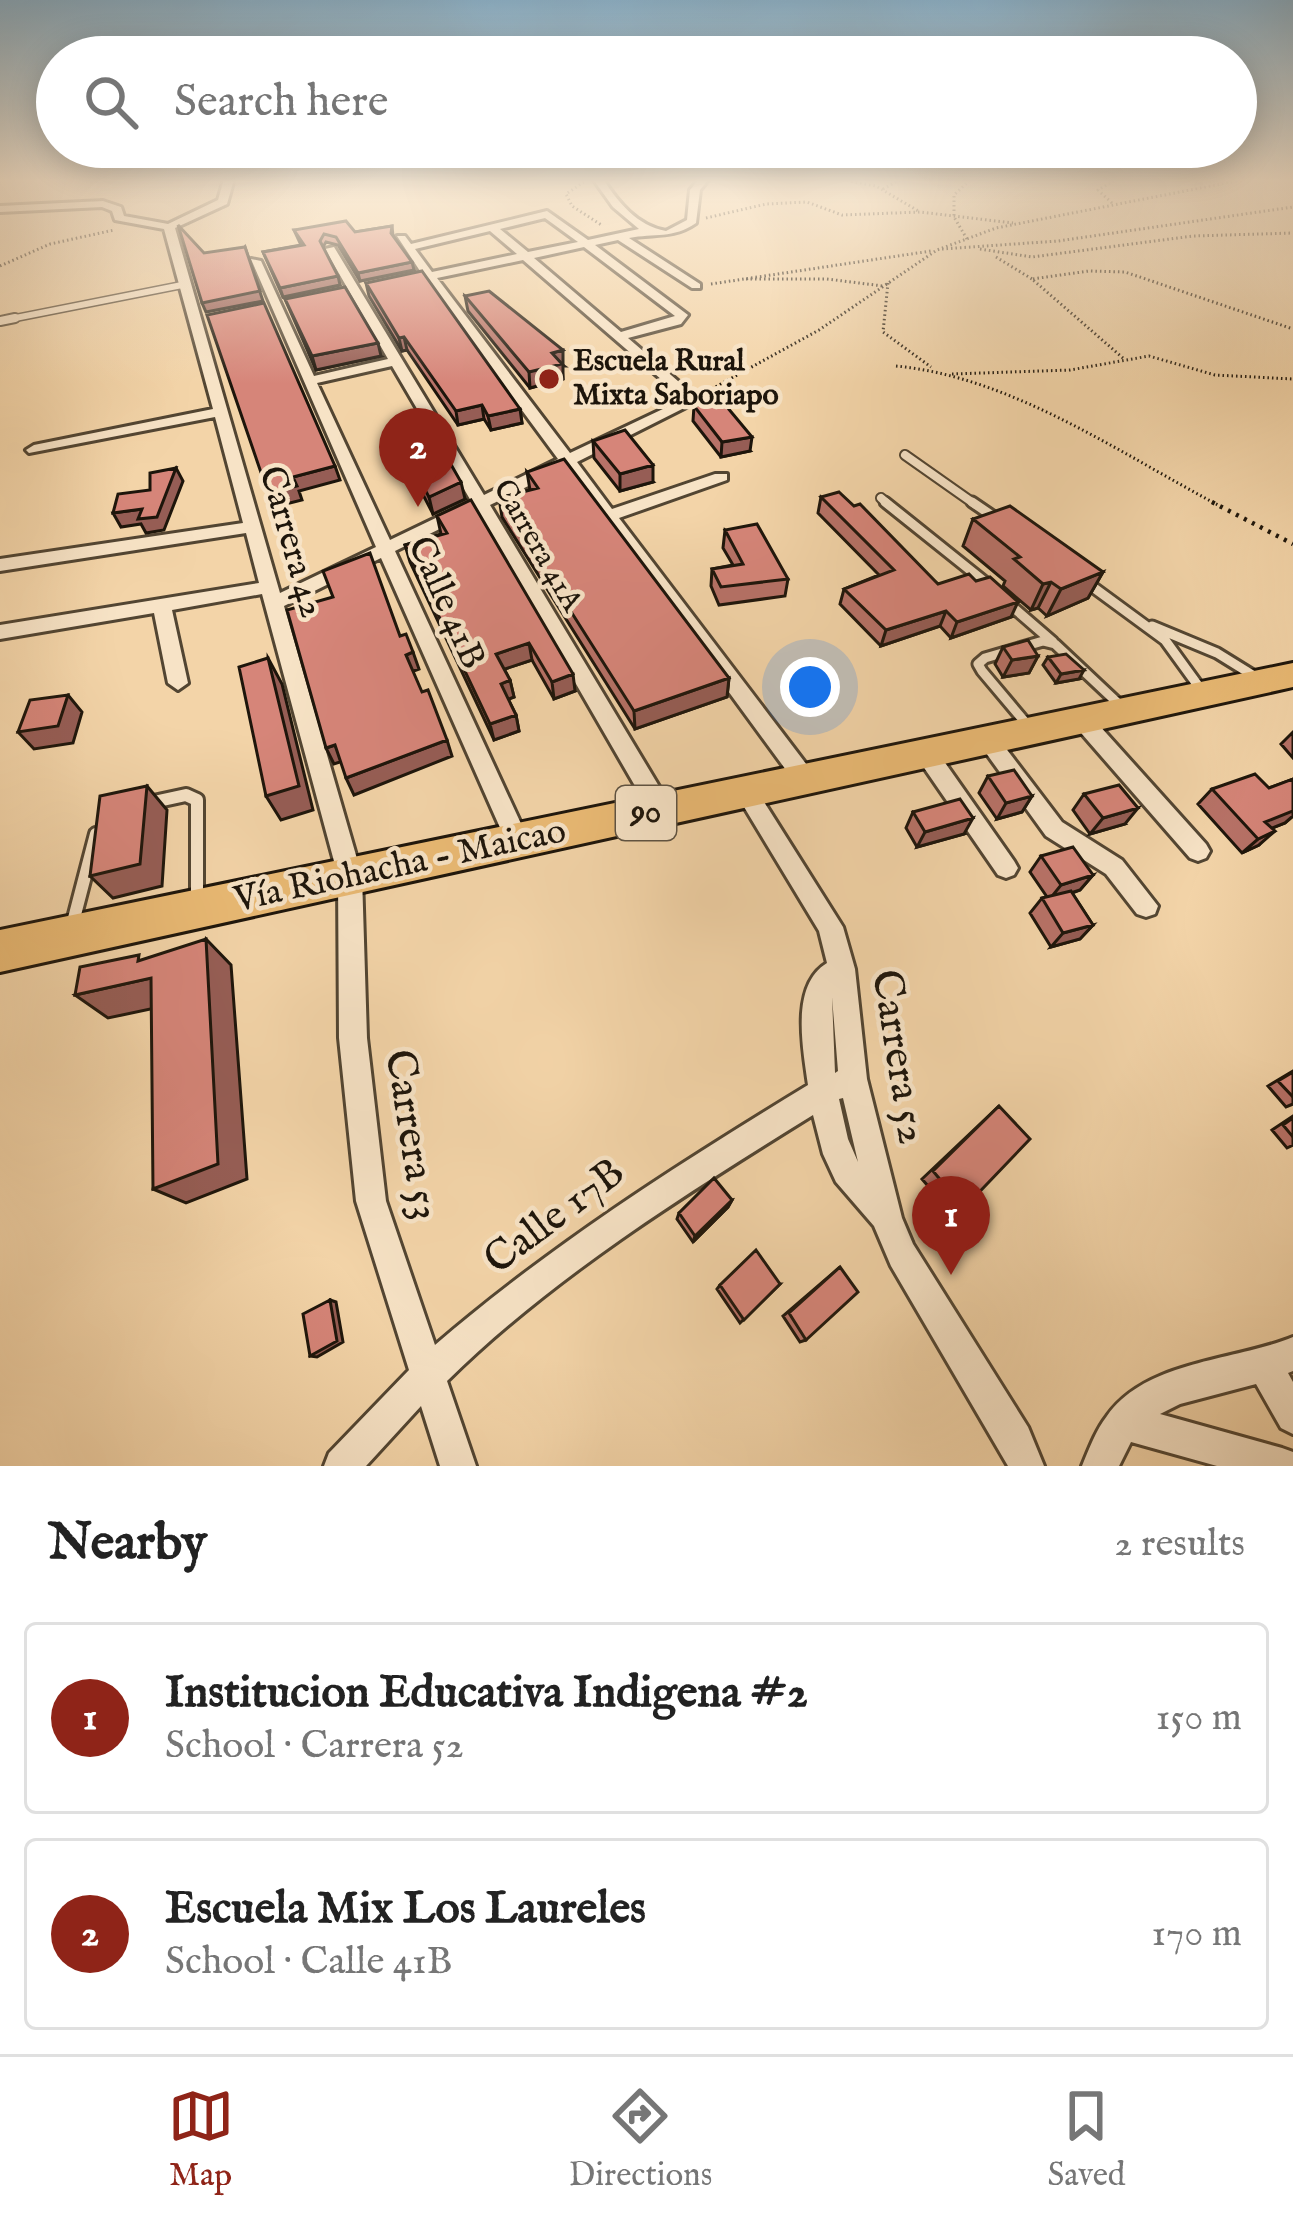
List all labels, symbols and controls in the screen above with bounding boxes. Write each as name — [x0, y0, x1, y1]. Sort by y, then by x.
search box — [36, 36, 1257, 168]
icon: search — [78, 69, 144, 135]
text: Search here — [174, 74, 388, 131]
place label: Escuela Rural Mixta Saboriapo — [573, 343, 779, 415]
marker: Escuela Rural Mixta Saboriapo — [536, 366, 562, 392]
pin: 2 — [379, 408, 457, 507]
street label: Carrera 42 — [247, 461, 335, 623]
street label: Carrera 41A — [484, 473, 591, 620]
street label: Calle 41B — [396, 530, 496, 676]
your location — [780, 657, 840, 717]
road number: 90 — [616, 786, 676, 840]
street label: Vía Riohacha - Maicao — [229, 808, 570, 924]
street label: Carrera 52 — [858, 966, 938, 1148]
street label: Carrera 53 — [371, 1046, 451, 1224]
street label: Calle 17B — [474, 1147, 636, 1287]
pin: 1 — [912, 1176, 990, 1275]
text: Nearby — [48, 1512, 207, 1577]
text: 2 results — [1114, 1520, 1245, 1569]
text: Institucion Educativa Indigena #2 — [165, 1665, 808, 1722]
text: 1 — [83, 1694, 97, 1743]
text: 150 m — [1156, 1694, 1242, 1743]
text: School · Carrera 52 — [165, 1722, 464, 1771]
text: Escuela Mix Los Laureles — [165, 1881, 646, 1938]
text: 2 — [81, 1910, 99, 1959]
text: 170 m — [1151, 1910, 1242, 1959]
text: School · Calle 41B — [165, 1938, 452, 1987]
tab: Map — [168, 2083, 234, 2197]
tab: Directions — [569, 2083, 712, 2197]
tab: Saved — [1047, 2083, 1125, 2197]

